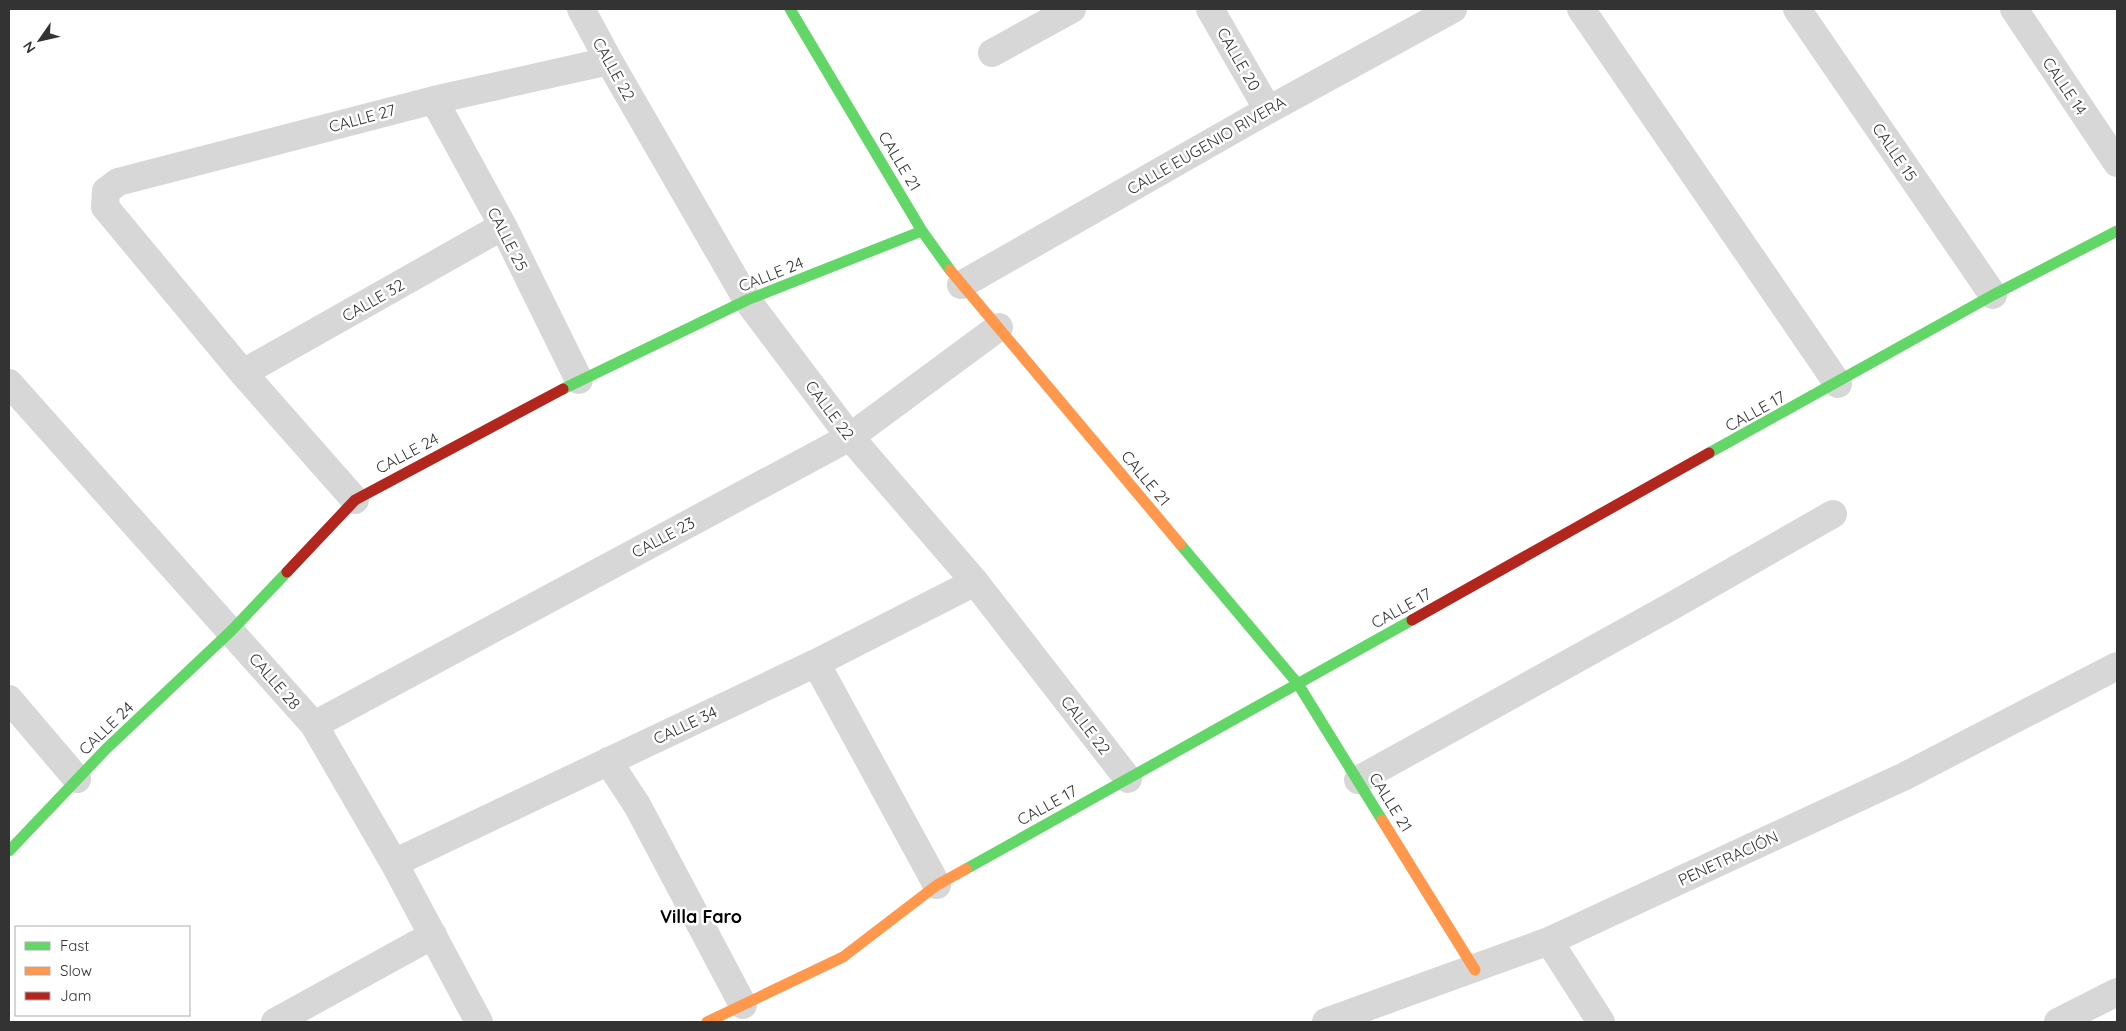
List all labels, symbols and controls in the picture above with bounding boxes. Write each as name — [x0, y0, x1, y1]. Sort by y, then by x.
north arrow — [15, 15, 65, 65]
street label: CALLE 20 — [1213, 24, 1265, 94]
street label: CALLE 22 — [589, 34, 640, 104]
text: N — [19, 38, 40, 57]
street label: CALLE 14 — [2038, 53, 2092, 119]
street label: CALLE EUGENIO RIVERA — [1123, 91, 1289, 199]
street label: CALLE 27 — [327, 100, 397, 136]
street label: CALLE 15 — [1868, 119, 1922, 185]
street label: CALLE 21 — [874, 128, 926, 194]
street label: CALLE 25 — [483, 204, 533, 274]
street label: CALLE 24 — [736, 252, 806, 296]
street label: CALLE 32 — [338, 274, 408, 326]
street label: CALLE 22 — [801, 376, 859, 444]
street label: CALLE 17 — [1722, 386, 1788, 436]
street label: CALLE 24 — [372, 428, 442, 478]
street label: CALLE 21 — [1117, 446, 1175, 510]
street label: CALLE 23 — [628, 512, 698, 562]
street label: CALLE 17 — [1368, 583, 1434, 633]
street label: CALLE 28 — [245, 648, 305, 714]
street label: CALLE 22 — [1057, 692, 1115, 758]
street label: CALLE 24 — [74, 697, 138, 759]
street label: CALLE 34 — [650, 702, 720, 748]
street label: CALLE 21 — [1365, 769, 1417, 835]
street label: CALLE 17 — [1014, 780, 1080, 830]
street label: PENETRACIÓN — [1675, 826, 1781, 890]
district label: Villa Faro — [660, 905, 742, 928]
legend — [15, 926, 190, 1016]
text: Fast — [60, 936, 89, 955]
text: Slow — [60, 961, 92, 980]
text: Jam — [60, 986, 91, 1005]

